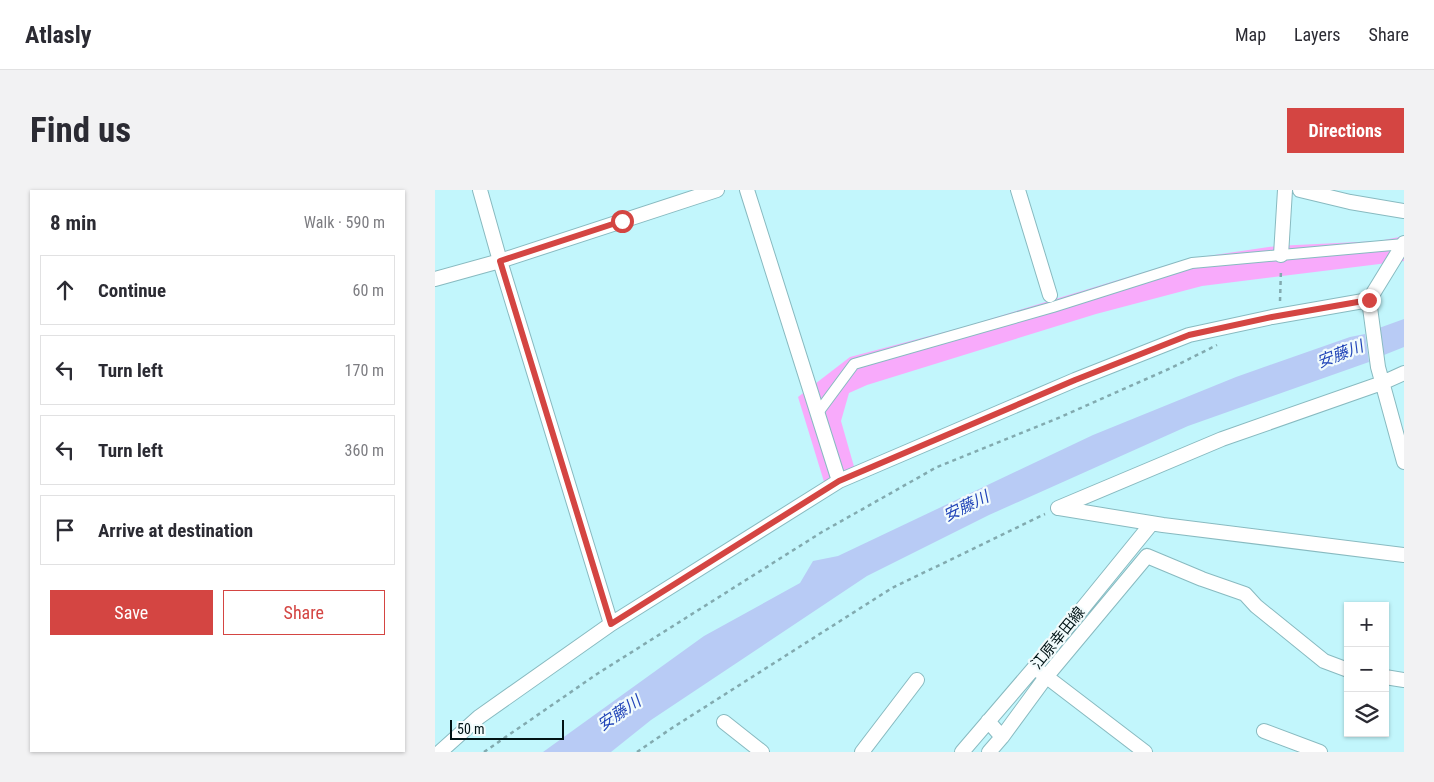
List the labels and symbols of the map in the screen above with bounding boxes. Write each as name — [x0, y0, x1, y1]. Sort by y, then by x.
route start — [611, 210, 634, 233]
route end — [1358, 289, 1381, 312]
water label: 安藤川 — [1314, 336, 1368, 371]
water label: 安藤川 — [940, 486, 994, 525]
street label: 江原幸田線 — [1027, 603, 1089, 673]
water label: 安藤川 — [594, 691, 646, 734]
scale bar — [450, 717, 564, 740]

